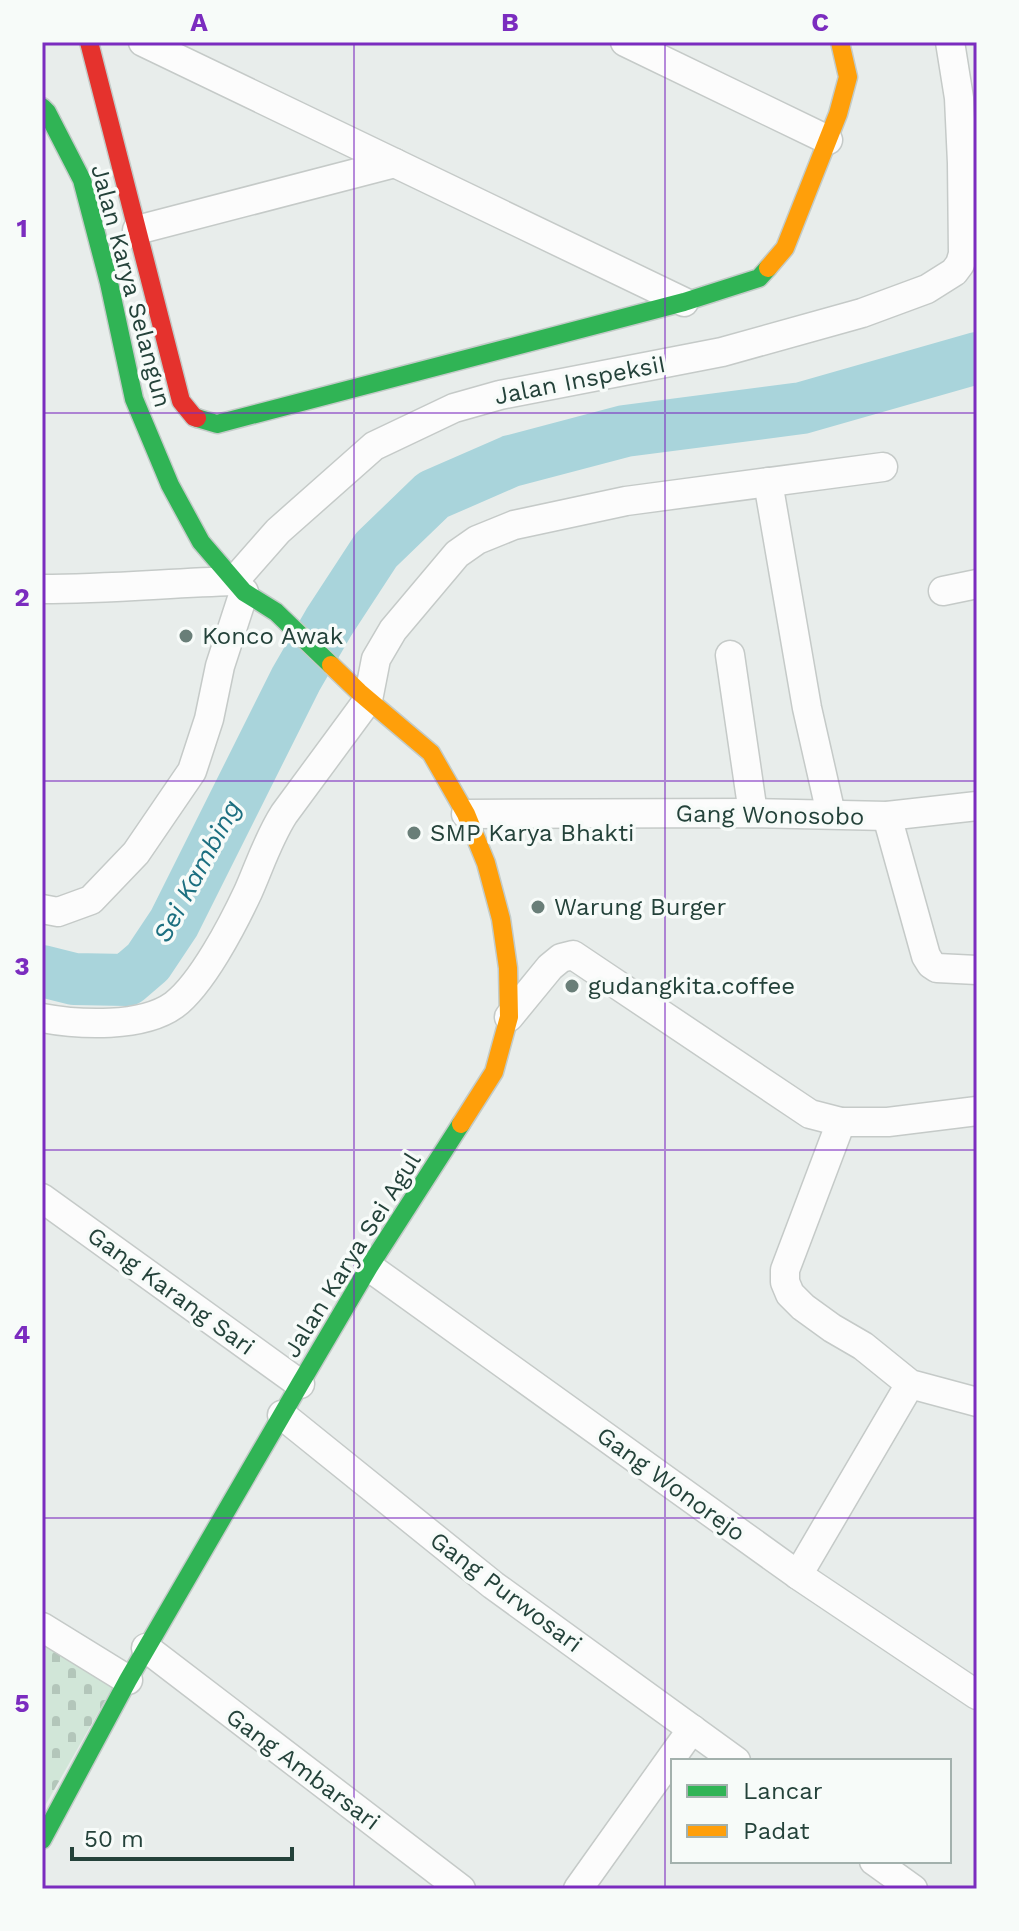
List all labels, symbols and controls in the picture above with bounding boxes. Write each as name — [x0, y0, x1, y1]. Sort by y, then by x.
text: A — [190, 7, 208, 37]
text: B — [501, 7, 519, 37]
text: C — [811, 7, 829, 37]
street label: Jalan Karya Selangun — [85, 162, 177, 410]
text: 1 — [16, 213, 28, 243]
street label: Jalan InspeksiI — [492, 350, 668, 410]
text: 2 — [14, 582, 30, 612]
place label: Konco Awak — [202, 622, 344, 650]
marker: Konco Awak — [177, 627, 195, 645]
water label: Sei Kambing — [147, 795, 247, 947]
street label: Gang Wonosobo — [675, 799, 865, 831]
place label: SMP Karya Bhakti — [430, 819, 634, 847]
marker: SMP Karya Bhakti — [405, 824, 423, 842]
place label: Warung Burger — [554, 893, 726, 921]
marker: Warung Burger — [529, 898, 547, 916]
text: 3 — [14, 951, 30, 981]
place label: gudangkita.coffee — [588, 972, 795, 1000]
marker: gudangkita.coffee — [563, 977, 581, 995]
street label: Jalan Karya Sei Agul — [277, 1147, 427, 1363]
street label: Gang Karang Sari — [82, 1221, 260, 1361]
text: 4 — [14, 1319, 31, 1349]
street label: Gang Wonorejo — [592, 1421, 750, 1547]
street label: Gang Purwosari — [425, 1526, 587, 1658]
text: 5 — [14, 1688, 30, 1718]
street label: Gang Ambarsari — [221, 1702, 385, 1836]
legend — [671, 1759, 951, 1863]
text: Lancar — [743, 1777, 823, 1805]
scale bar — [72, 1811, 292, 1861]
text: Padat — [743, 1817, 809, 1845]
text: 50 m — [84, 1825, 144, 1853]

